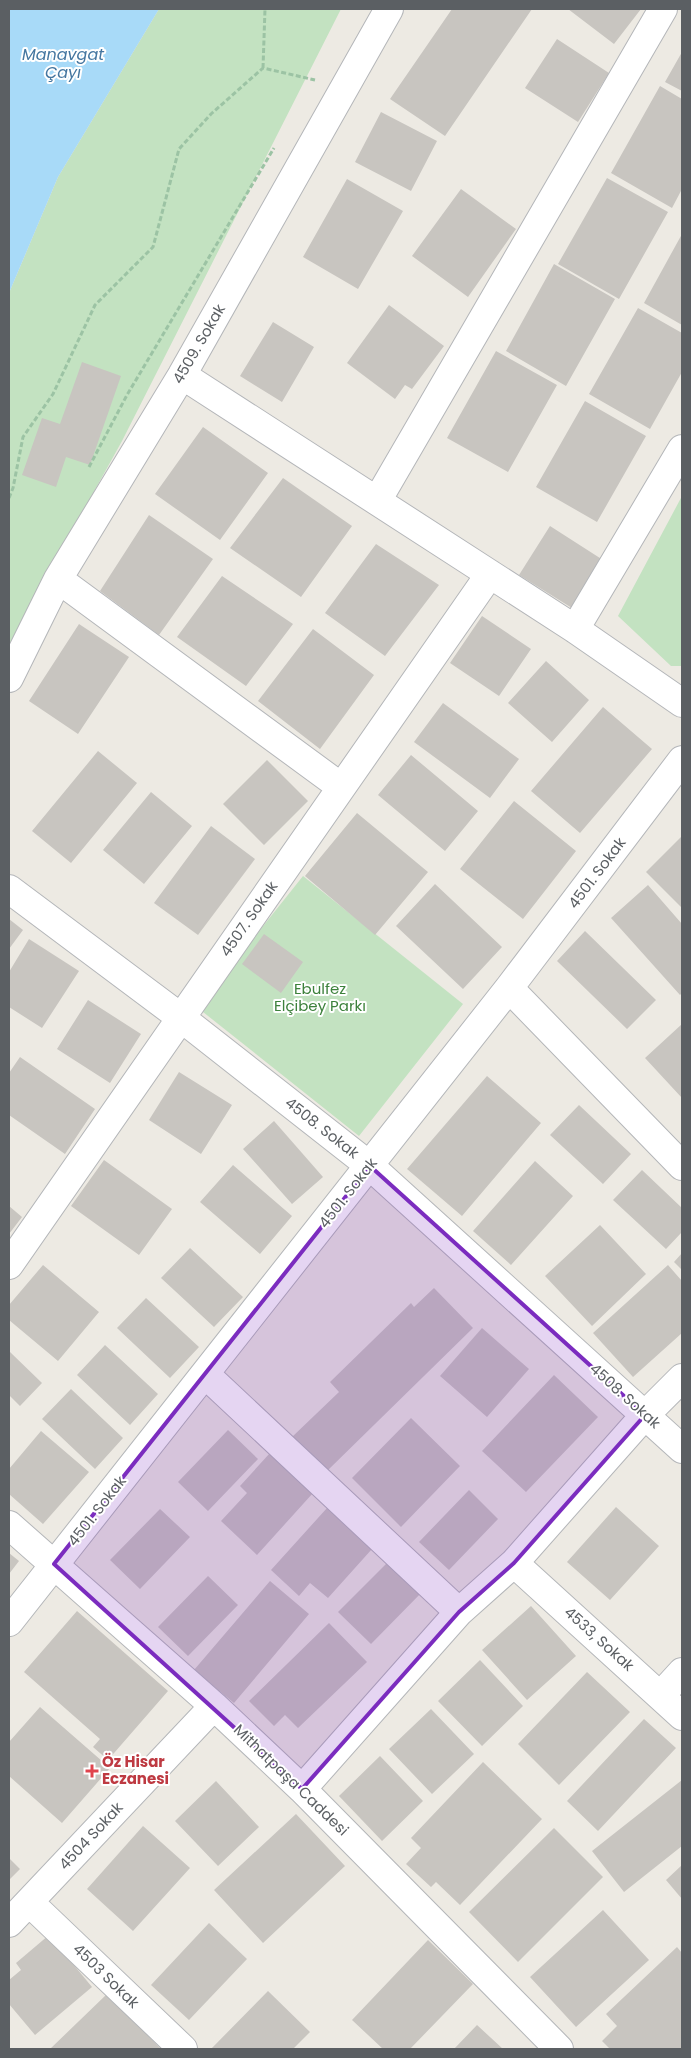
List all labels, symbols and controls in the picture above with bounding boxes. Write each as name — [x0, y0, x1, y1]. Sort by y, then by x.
water label: Manavgat Çayı — [22, 43, 105, 84]
street label: 4509. Sokak — [167, 300, 230, 387]
street label: 4501. Sokak — [563, 833, 630, 913]
street label: 4507. Sokak — [215, 877, 282, 961]
park label: Ebulfez Elçibey Parkı — [274, 978, 366, 1016]
street label: 4508. Sokak — [281, 1092, 364, 1163]
street label: 4501. Sokak — [313, 1153, 382, 1232]
street label: 4508. Sokak — [585, 1358, 666, 1433]
street label: 4501. Sokak — [62, 1471, 131, 1550]
street label: 4533, Sokak — [560, 1602, 639, 1676]
street label: Mithatpaşa Caddesi — [229, 1719, 353, 1840]
place label: Öz Hisar Eczanesi — [102, 1751, 169, 1789]
marker: Öz Hisar Eczanesi — [86, 1765, 98, 1777]
street label: 4504 Sokak — [54, 1797, 128, 1874]
street label: 4503 Sokak — [68, 1939, 144, 2013]

